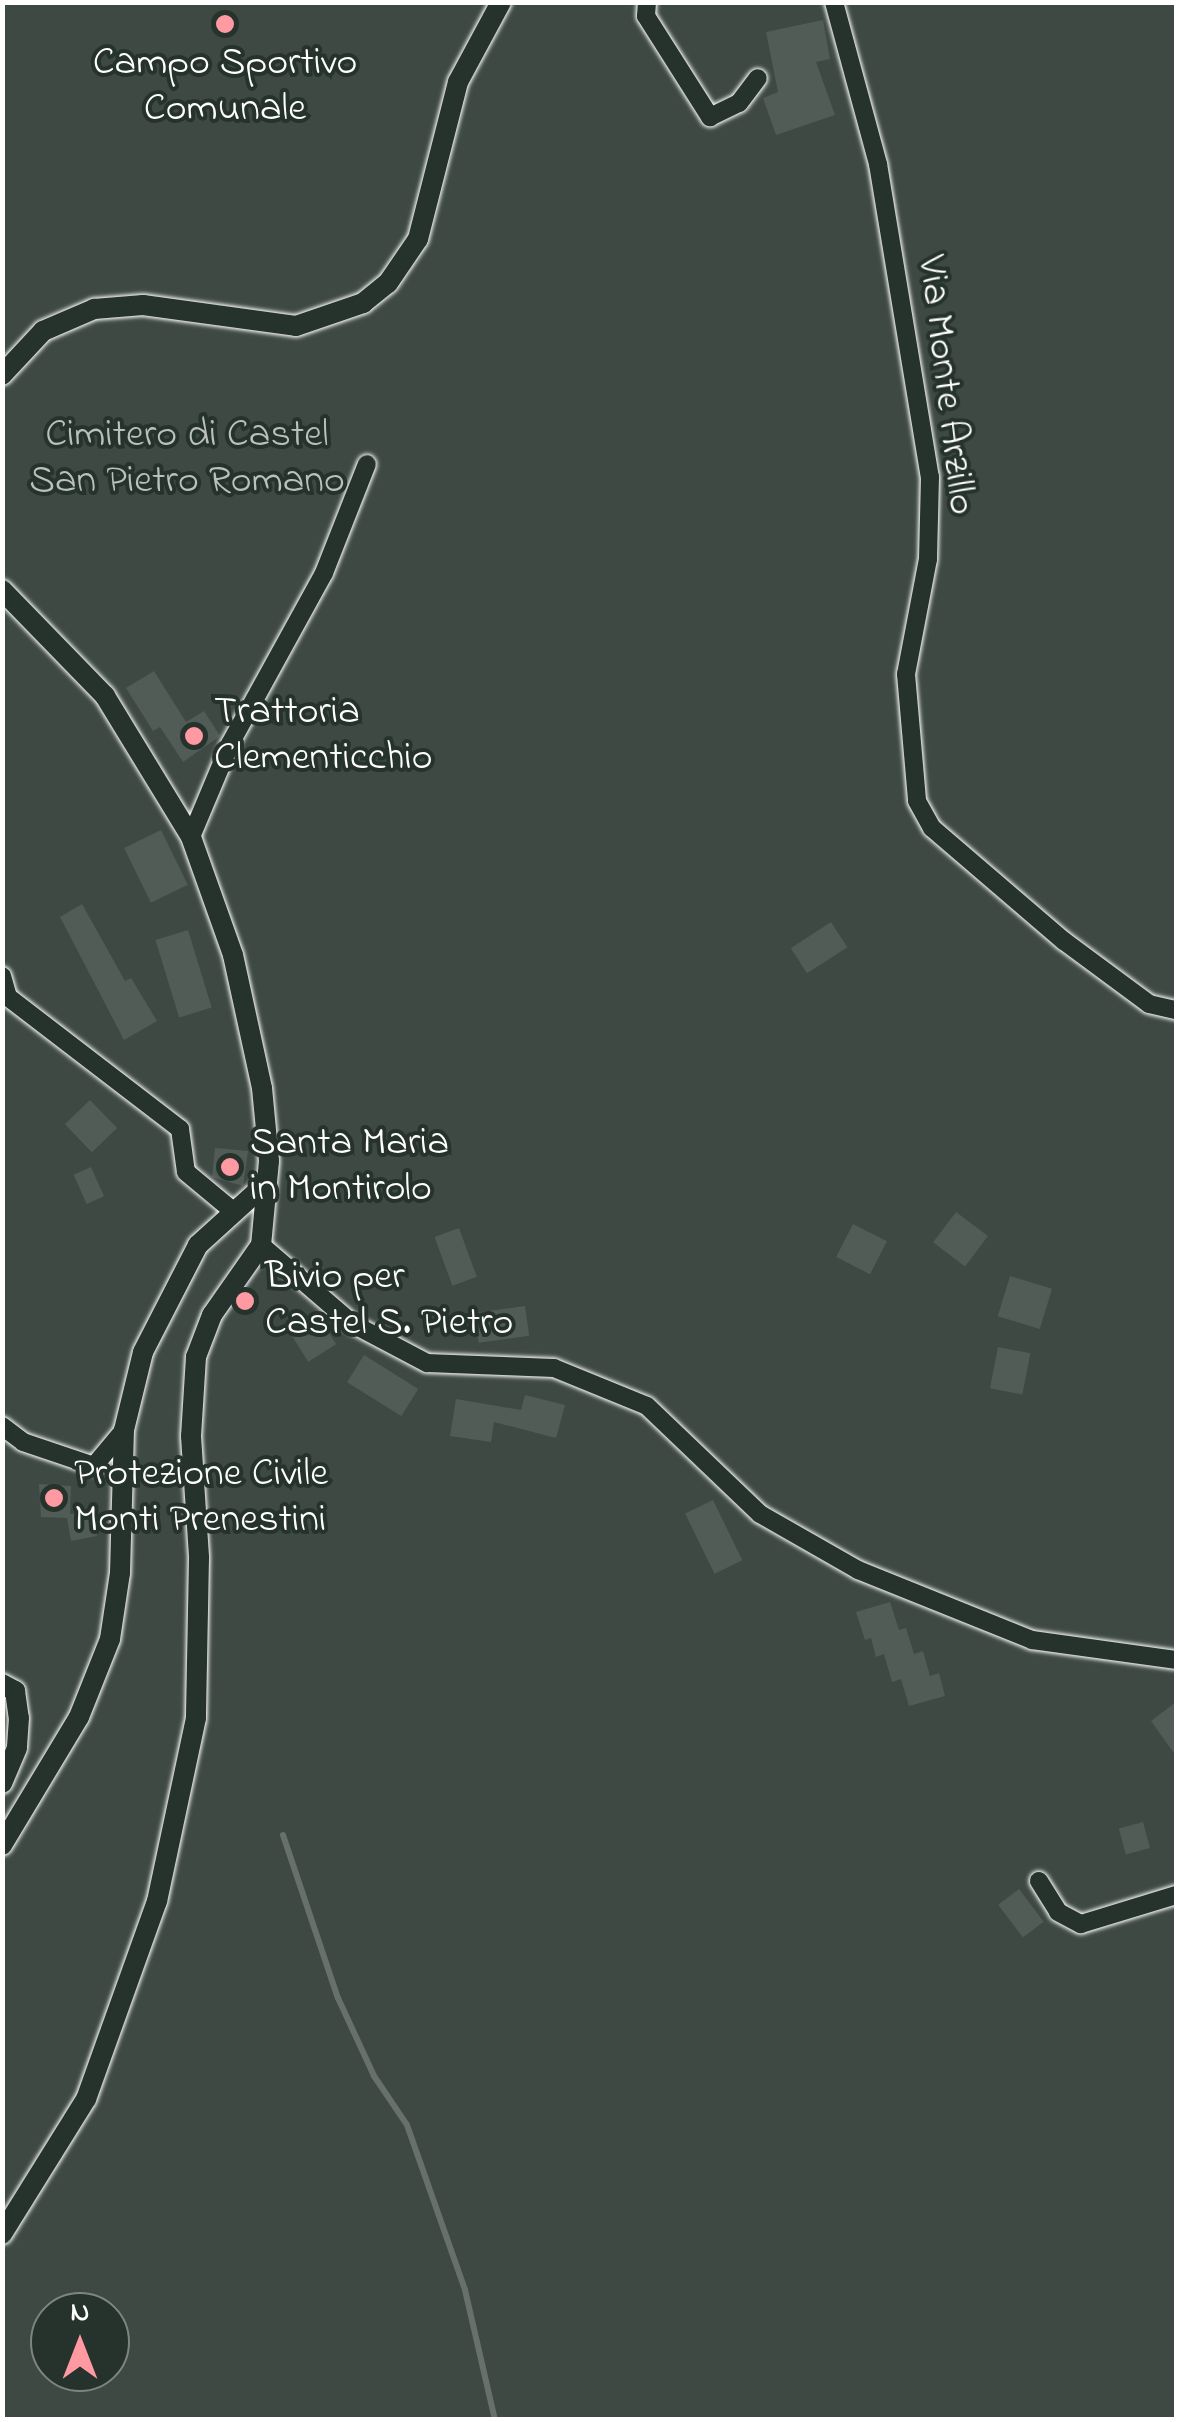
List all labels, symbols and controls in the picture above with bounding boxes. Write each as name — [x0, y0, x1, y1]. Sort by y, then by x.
marker: Campo Sportivo Comunale — [214, 13, 236, 35]
place label: Campo Sportivo Comunale — [93, 40, 357, 134]
street label: Via Monte Arzillo — [905, 253, 985, 517]
park label: Cimitero di Castel San Pietro Romano — [29, 412, 345, 506]
place label: Trattoria Clementicchio — [214, 689, 432, 783]
marker: Trattoria Clementicchio — [183, 725, 205, 747]
place label: Santa Maria in Montirolo — [250, 1120, 449, 1214]
marker: Santa Maria in Montirolo — [219, 1156, 241, 1178]
place label: Bivio per Castel S. Pietro — [265, 1254, 513, 1348]
marker: Bivio per Castel S. Pietro — [234, 1290, 256, 1312]
place label: Protezione Civile Monti Prenestini — [74, 1451, 328, 1545]
marker: Protezione Civile Monti Prenestini — [43, 1487, 65, 1509]
north arrow — [30, 2292, 130, 2392]
text: N — [71, 2293, 89, 2334]

